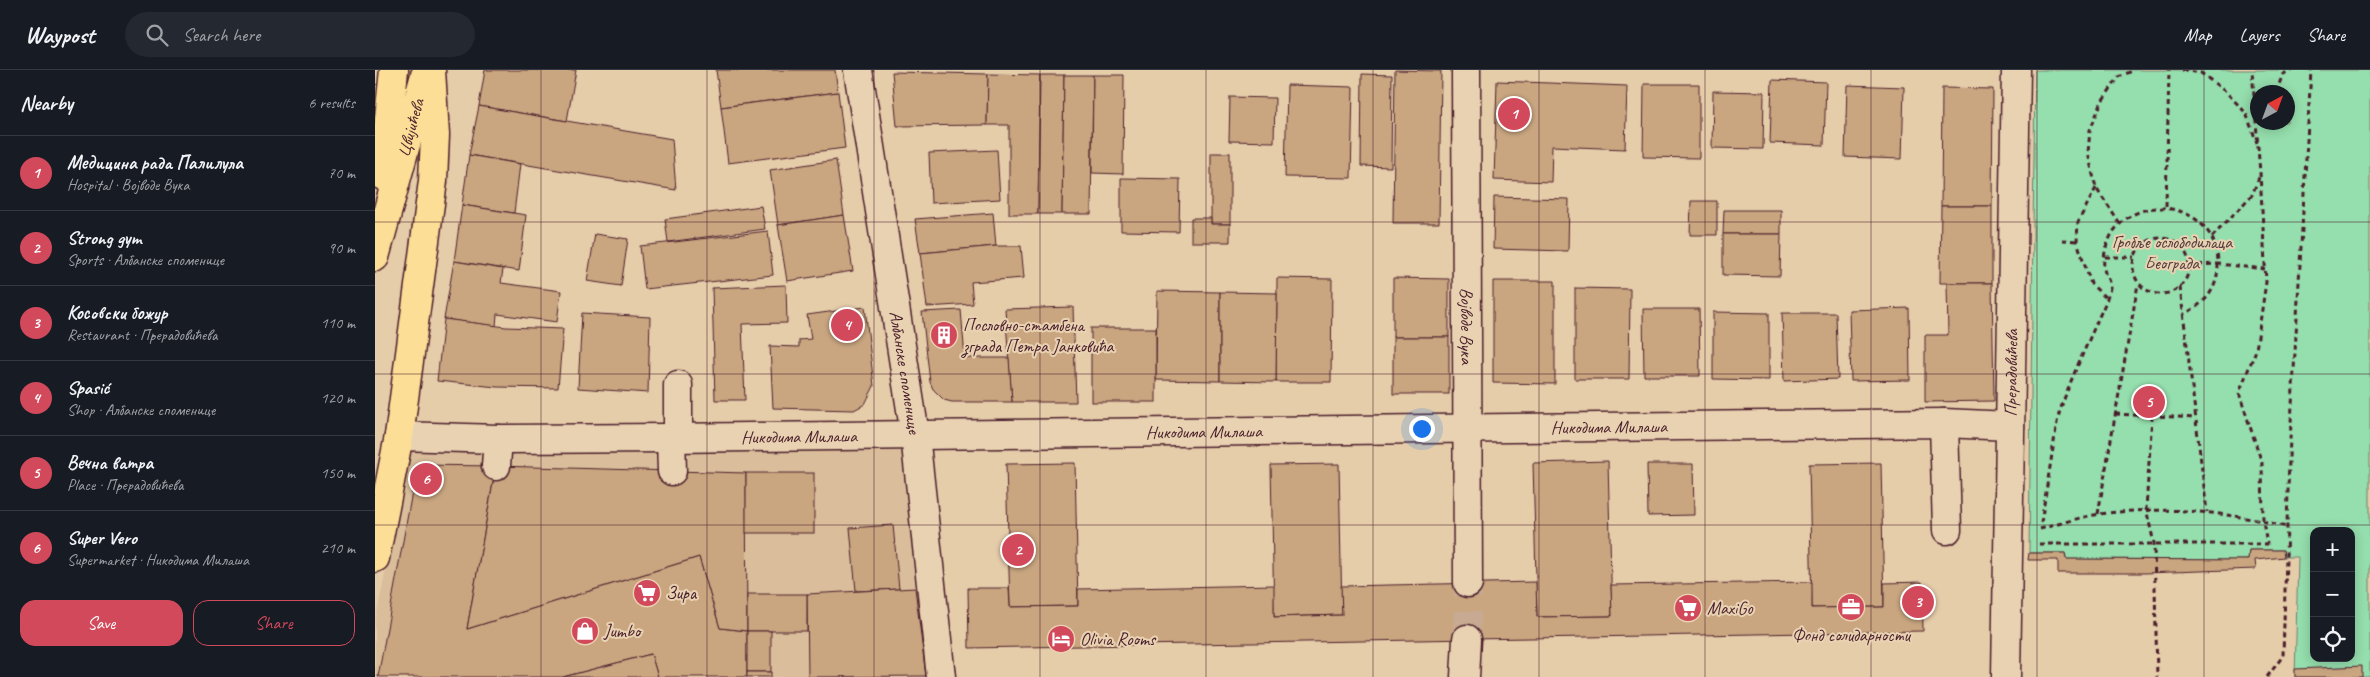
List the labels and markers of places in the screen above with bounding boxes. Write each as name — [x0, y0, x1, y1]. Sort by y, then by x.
pin: 1 — [1498, 95, 1530, 133]
pin: 4 — [831, 306, 863, 344]
place label: Пословно-стамбена зграда Петра Јанковића — [961, 314, 1114, 358]
building icon: Пословно-стамбена зграда Петра Јанковића — [929, 320, 959, 350]
pin: 5 — [2133, 383, 2165, 421]
pin: 6 — [410, 460, 442, 498]
pin: 2 — [1002, 531, 1034, 569]
supermarket icon: Зира — [632, 578, 662, 608]
place label: Зира — [666, 582, 698, 604]
pin: 3 — [1902, 583, 1934, 621]
office icon: Фонд солидарности — [1836, 592, 1866, 622]
supermarket icon: MaxiGo — [1673, 593, 1703, 623]
place label: MaxiGo — [1707, 597, 1754, 619]
shop icon: Jumbo — [570, 616, 600, 646]
place label: Jumbo — [603, 620, 642, 642]
hotel icon: Olivia Rooms — [1046, 624, 1076, 654]
place label: Фонд солидарности — [1792, 624, 1912, 646]
place label: Olivia Rooms — [1080, 628, 1157, 650]

